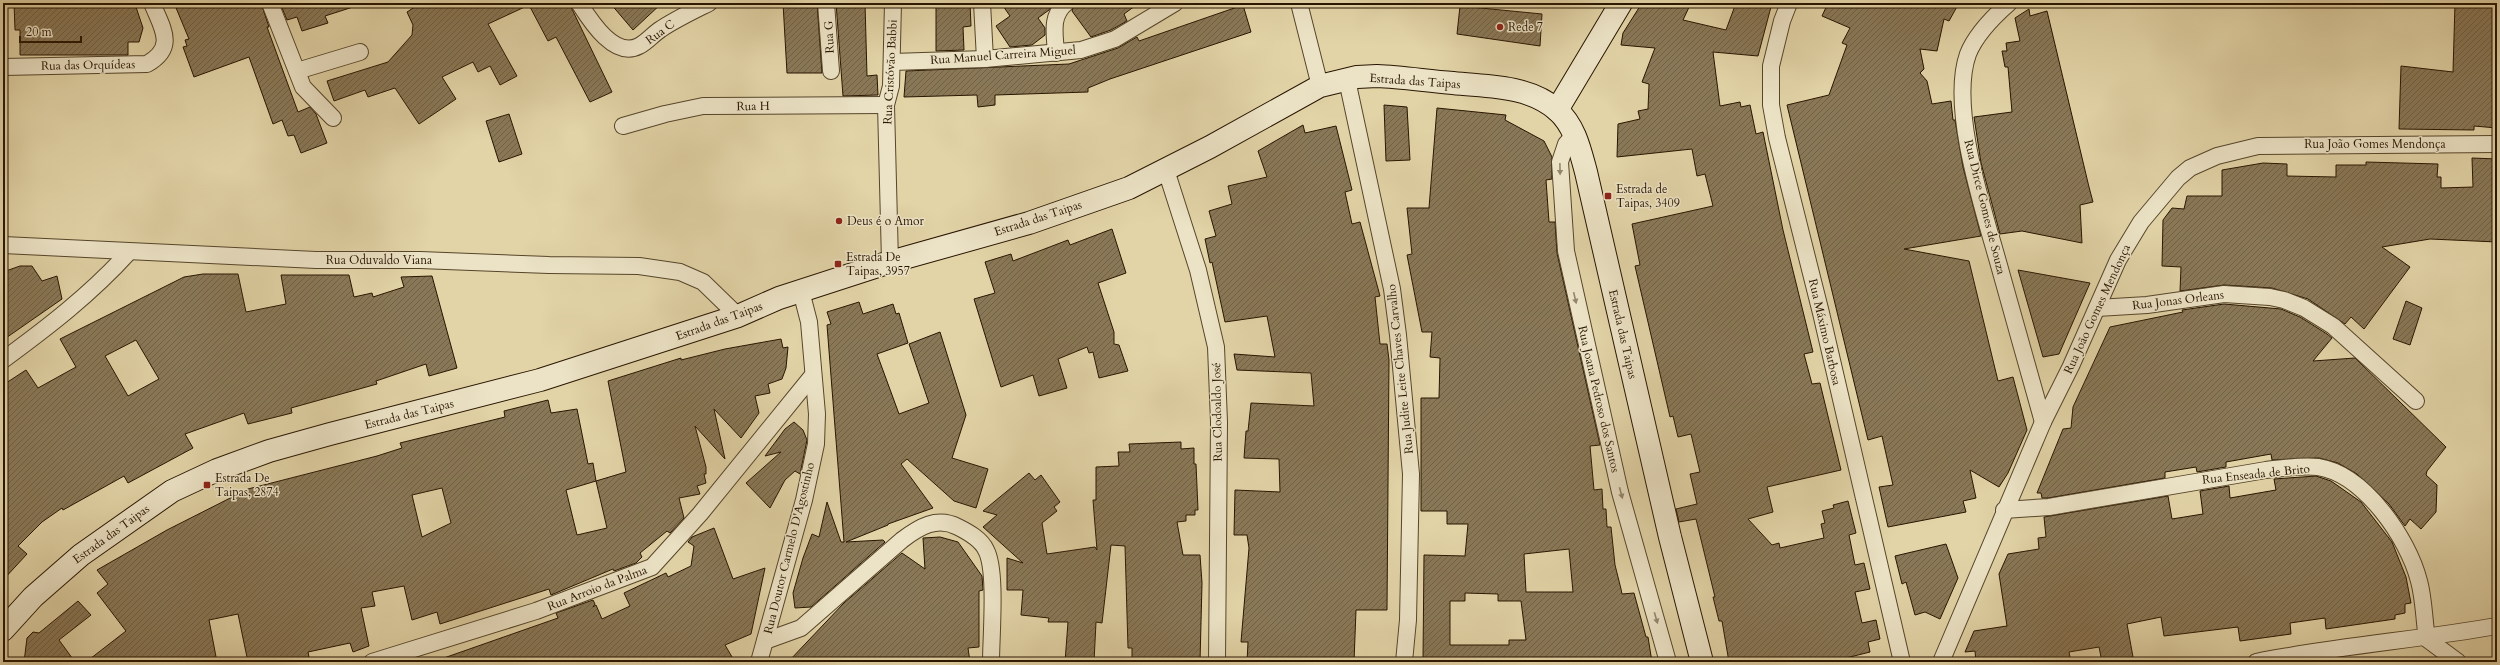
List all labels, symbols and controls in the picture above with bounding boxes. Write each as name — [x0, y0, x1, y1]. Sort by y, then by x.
street label: Rua C — [642, 16, 678, 48]
scale bar — [20, 18, 81, 44]
street label: Rua Cristóvão Babbi — [879, 18, 901, 125]
place label: Rede 7 — [1508, 19, 1543, 35]
street label: Rua G — [820, 20, 838, 54]
marker: Rede 7 — [1495, 22, 1505, 32]
text: 20 m — [26, 24, 53, 40]
street label: Rua Manuel Carreira Miguel — [930, 42, 1076, 68]
street label: Rua das Orquídeas — [41, 56, 135, 74]
street label: Estrada das Taipas — [1369, 70, 1461, 92]
street label: Rua H — [736, 98, 770, 114]
street label: Rua João Gomes Mendonça — [2304, 136, 2447, 152]
street label: Rua Dirce Gomes de Souza — [1960, 138, 2010, 277]
one-way arrow — [1557, 163, 1563, 176]
place label: Estrada de Taipas, 3409 — [1616, 181, 1680, 211]
marker: Estrada de Taipas, 3409 — [1603, 191, 1613, 201]
street label: Estrada das Taipas — [992, 196, 1084, 240]
place label: Deus é o Amor — [847, 213, 925, 229]
marker: Deus é o Amor — [834, 216, 844, 226]
street label: Rua João Gomes Mendonça — [2060, 241, 2134, 377]
place label: Estrada De Taipas, 3957 — [846, 249, 910, 279]
street label: Rua Oduvaldo Viana — [326, 252, 433, 268]
marker: Estrada De Taipas, 3957 — [833, 259, 843, 269]
street label: Rua Máximo Barbosa — [1805, 277, 1845, 388]
street label: Rua Judite Leite Chaves Carvalho — [1383, 283, 1417, 455]
street label: Rua Jonas Orleans — [2131, 286, 2225, 314]
street label: Estrada das Taipas — [1605, 288, 1641, 380]
one-way arrow — [1572, 292, 1578, 304]
street label: Estrada das Taipas — [673, 298, 765, 344]
street label: Rua Joana Pedroso dos Santos — [1574, 324, 1624, 474]
street label: Rua Clodoaldo José — [1208, 362, 1226, 462]
street label: Estrada das Taipas — [363, 395, 455, 433]
street label: Rua Doutor Carmelo D'Agostinho — [760, 460, 818, 636]
street label: Rua Enseada de Brito — [2201, 460, 2311, 488]
place label: Estrada De Taipas, 2874 — [215, 470, 279, 500]
marker: Estrada De Taipas, 2874 — [202, 480, 212, 490]
one-way arrow — [1618, 487, 1624, 499]
street label: Estrada das Taipas — [69, 501, 153, 567]
street label: Rua Arroio da Palma — [545, 561, 650, 614]
one-way arrow — [1653, 612, 1659, 624]

